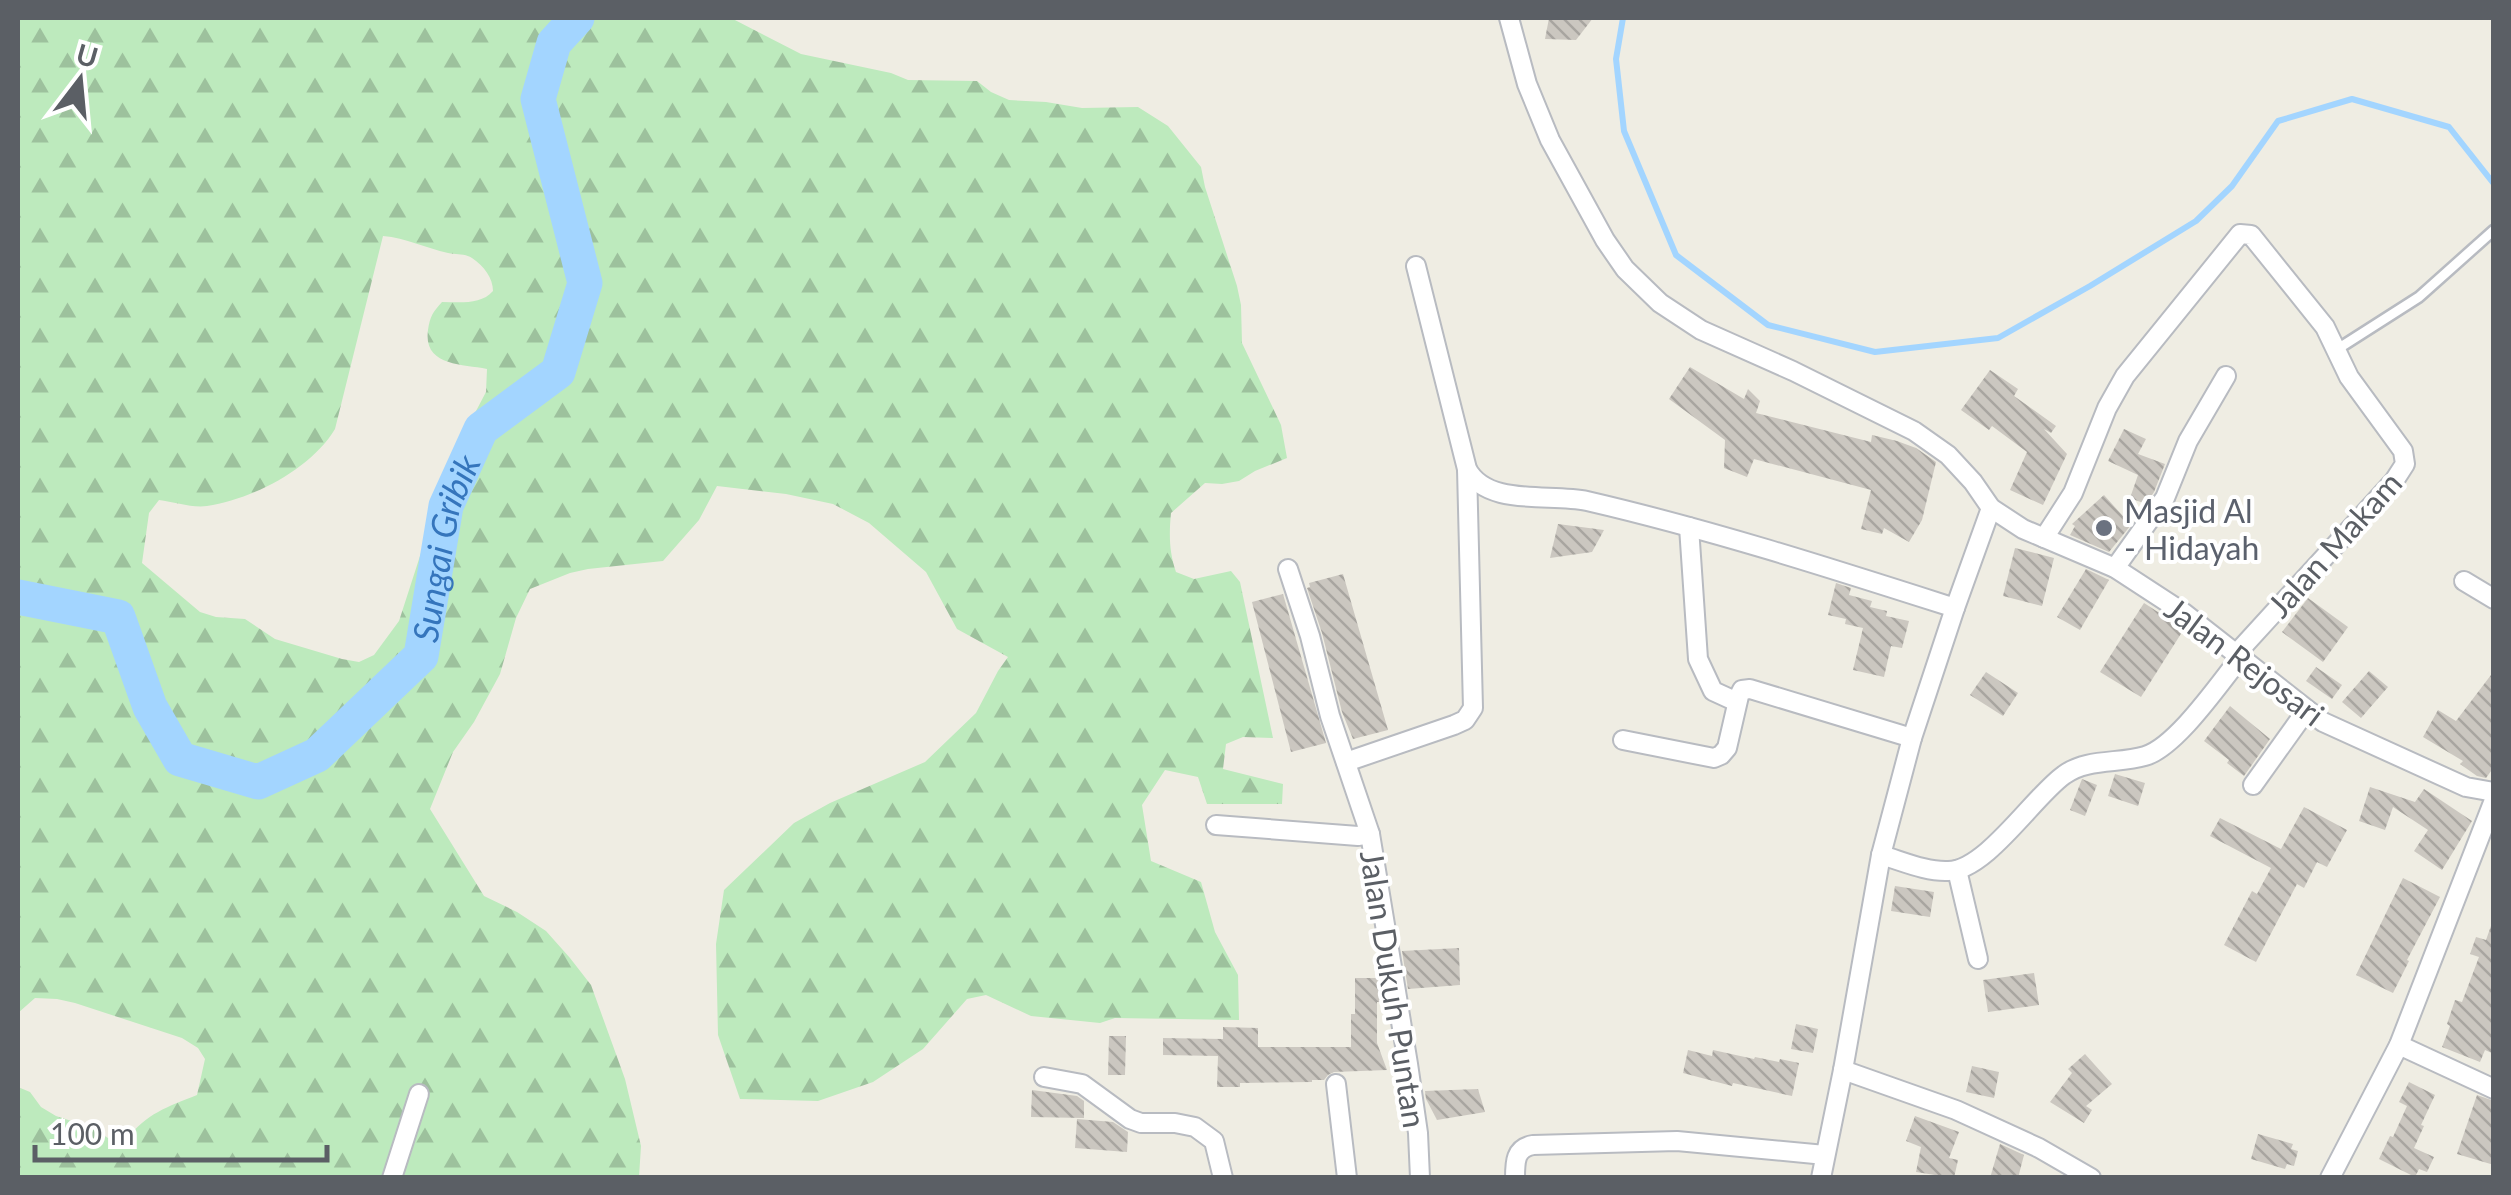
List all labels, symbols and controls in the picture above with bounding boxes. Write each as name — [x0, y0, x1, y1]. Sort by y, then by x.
north arrow — [30, 30, 130, 130]
text: U — [72, 36, 102, 74]
water label: Sungai Gribik — [403, 447, 488, 645]
street label: Jalan Makam — [2259, 463, 2409, 625]
place label: Masjid Al - Hidayah — [2124, 491, 2259, 567]
marker: Masjid Al - Hidayah — [2093, 517, 2115, 539]
street label: Jalan Rejosari — [2158, 589, 2332, 733]
street label: Jalan Dukuh Puntan — [1353, 848, 1435, 1130]
scale bar — [35, 1100, 328, 1162]
text: 100 m — [50, 1115, 135, 1151]

